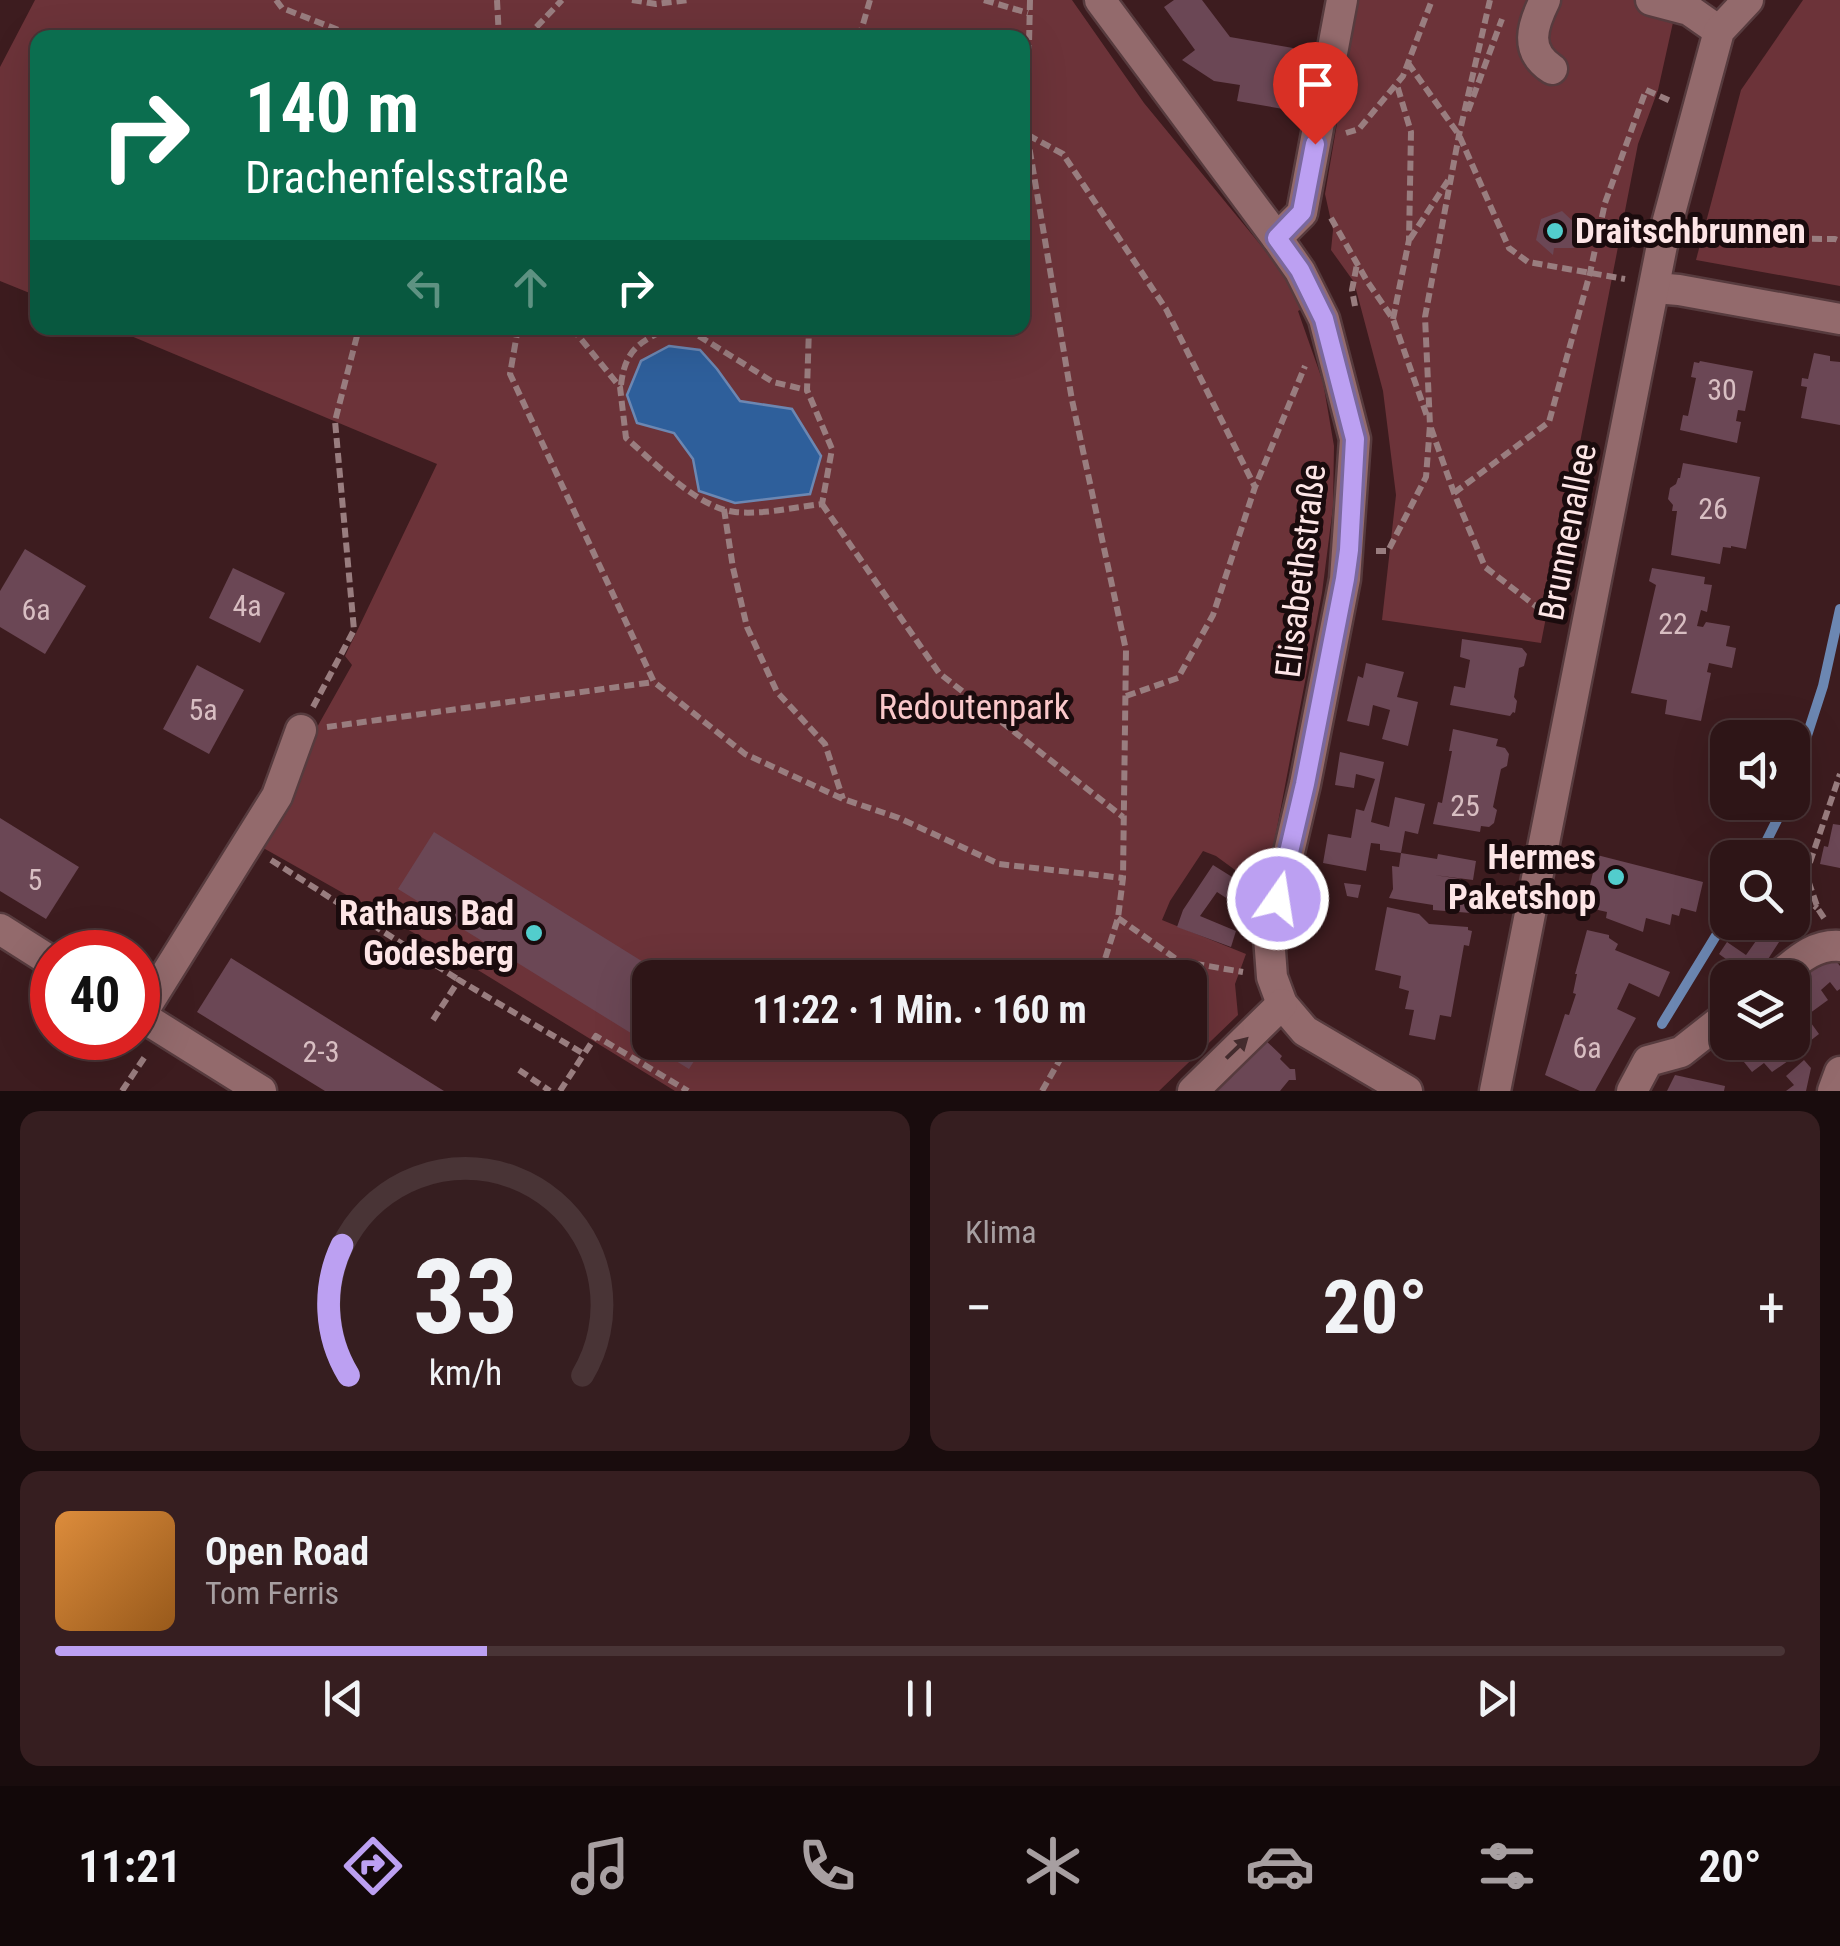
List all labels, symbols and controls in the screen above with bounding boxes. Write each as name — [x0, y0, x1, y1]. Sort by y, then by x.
pin — [1273, 42, 1358, 145]
icon: arrive — [1288, 57, 1343, 112]
text: 140 m — [245, 67, 419, 149]
icon: right — [80, 70, 210, 200]
text: Drachenfelsstraße — [245, 151, 569, 204]
place label: Draitschbrunnen — [1575, 211, 1806, 252]
marker: Draitschbrunnen — [1544, 220, 1566, 242]
icon: left — [398, 260, 453, 315]
icon: ahead — [503, 260, 558, 315]
icon: right — [608, 260, 663, 315]
house number: 30 — [1707, 372, 1737, 407]
street label: Brunnenallee — [1531, 440, 1605, 624]
street label: Elisabethstraße — [1268, 462, 1334, 680]
house number: 26 — [1698, 491, 1728, 526]
house number: 4a — [232, 588, 262, 623]
house number: 6a — [21, 592, 51, 627]
house number: 22 — [1658, 606, 1688, 641]
park label: Redoutenpark — [878, 687, 1070, 728]
house number: 5a — [188, 692, 218, 727]
map controls — [1710, 720, 1810, 1060]
button: sound — [1710, 720, 1810, 820]
house number: 25 — [1450, 788, 1480, 823]
place label: Hermes Paketshop — [1448, 837, 1596, 918]
button: search — [1710, 840, 1810, 940]
position arrow — [1226, 847, 1330, 951]
house number: 5 — [28, 862, 42, 897]
marker: Hermes Paketshop — [1605, 866, 1627, 888]
place label: Rathaus Bad Godesberg — [339, 893, 514, 974]
marker: Rathaus Bad Godesberg — [523, 922, 545, 944]
speed limit sign: 40 — [30, 930, 160, 1060]
button: layers — [1710, 960, 1810, 1060]
text: 11:22 · 1 Min. · 160 m — [752, 988, 1087, 1032]
house number: 6a — [1572, 1030, 1602, 1065]
house number: 2-3 — [302, 1034, 340, 1069]
one-way arrow — [1225, 1037, 1249, 1060]
text: Klima — [965, 1213, 1037, 1251]
text: 33 — [412, 1237, 518, 1358]
text: 20° — [1323, 1263, 1428, 1351]
text: − — [965, 1276, 993, 1340]
text: + — [1758, 1276, 1785, 1340]
text: km/h — [428, 1352, 502, 1394]
text: Open Road — [205, 1530, 369, 1574]
text: Tom Ferris — [205, 1574, 339, 1612]
icon: previous — [316, 1671, 371, 1726]
icon: pause — [892, 1671, 947, 1726]
icon: next — [1469, 1671, 1524, 1726]
icon: directions — [338, 1831, 408, 1901]
icon: music — [565, 1831, 635, 1901]
icon: phone — [792, 1831, 862, 1901]
icon: climate — [1018, 1831, 1088, 1901]
icon: car — [1245, 1831, 1315, 1901]
icon: filters — [1472, 1831, 1542, 1901]
text: 11:21 — [78, 1840, 182, 1893]
text: 20° — [1699, 1840, 1762, 1893]

